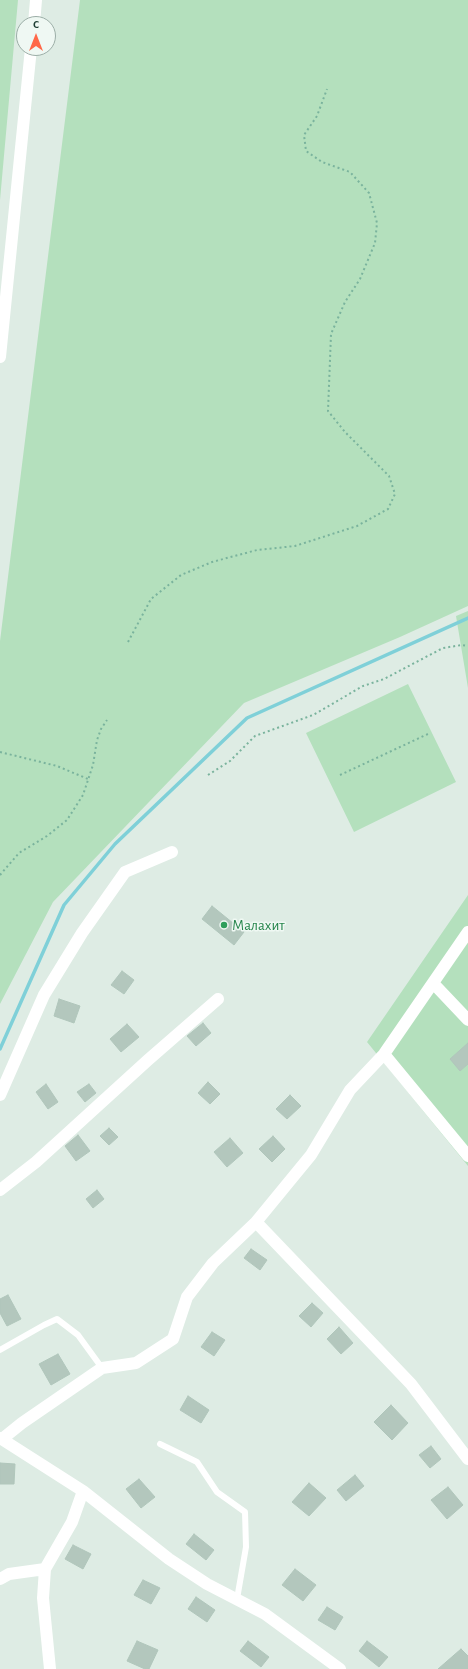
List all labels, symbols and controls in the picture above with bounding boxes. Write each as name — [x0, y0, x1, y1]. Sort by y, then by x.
north arrow — [16, 16, 56, 56]
text: С — [33, 19, 39, 30]
place label: Малахит — [232, 916, 285, 934]
marker: Малахит — [219, 920, 229, 930]

